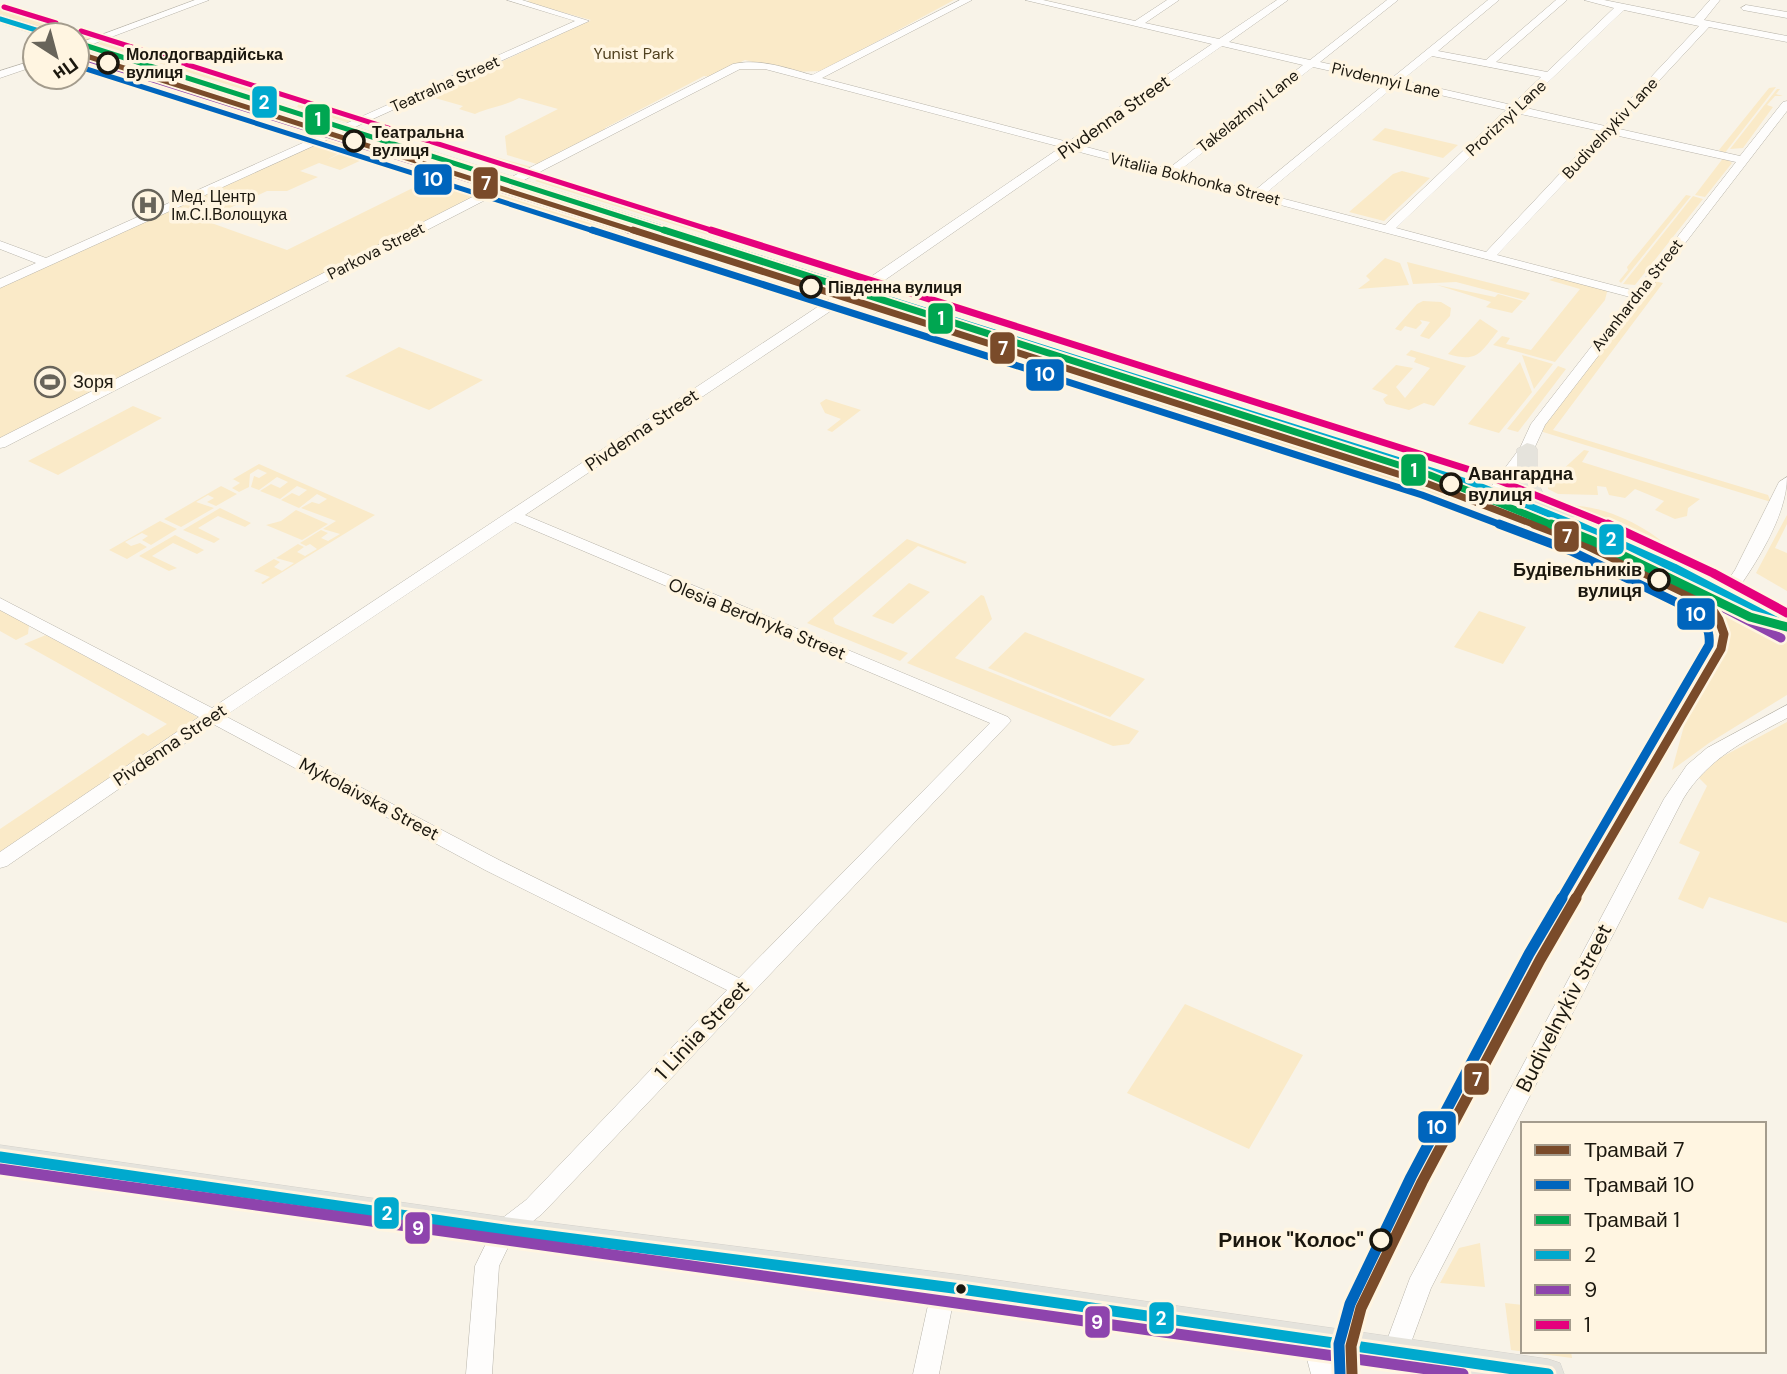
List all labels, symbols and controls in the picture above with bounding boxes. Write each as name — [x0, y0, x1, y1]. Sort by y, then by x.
north arrow — [21, 21, 91, 91]
park label: Yunist Park — [594, 43, 674, 64]
place label: Молодогвардійська вулиця — [126, 44, 283, 83]
street label: Teatralna Street — [387, 51, 503, 117]
text: Пн — [48, 52, 83, 87]
marker: Молодогвардійська вулиця — [97, 52, 119, 74]
street label: Pivdennyi Lane — [1330, 57, 1442, 103]
street label: Takelazhnyi Lane — [1193, 65, 1303, 157]
street label: Pivdenna Street — [1053, 69, 1175, 165]
street label: Budivelnykiv Lane — [1558, 73, 1662, 183]
street label: Proriznyi Lane — [1461, 75, 1551, 161]
line badge: 2 — [251, 85, 278, 119]
text: 2 — [259, 90, 270, 115]
line badge: 1 — [304, 103, 331, 136]
text: 1 — [315, 107, 321, 132]
place label: Театральна вулиця — [372, 122, 464, 161]
marker: Театральна вулиця — [343, 130, 365, 152]
street label: Vitaliia Bokhonka Street — [1108, 148, 1282, 210]
line badge: 10 — [413, 163, 453, 196]
line badge: 7 — [472, 166, 499, 200]
text: 10 — [423, 167, 443, 192]
text: 7 — [481, 171, 491, 196]
place label: Мед. Центр Ім.С.І.Волощука — [171, 186, 287, 225]
hospital icon: Мед. Центр Ім.С.І.Волощука — [131, 188, 165, 222]
street label: Parkova Street — [324, 217, 428, 285]
street label: Avanhardna Street — [1587, 235, 1687, 355]
marker: Південна вулиця — [800, 276, 822, 298]
place label: Південна вулиця — [828, 277, 962, 298]
line badge: 1 — [927, 302, 954, 335]
text: 1 — [938, 306, 944, 331]
line badge: 7 — [989, 331, 1016, 365]
text: 7 — [998, 336, 1008, 361]
line badge: 10 — [1025, 358, 1065, 392]
text: 10 — [1035, 362, 1055, 387]
sports icon: Зоря — [33, 365, 67, 399]
place label: Зоря — [73, 370, 113, 394]
street label: Pivdenna Street — [581, 383, 703, 477]
line badge: 1 — [1400, 453, 1427, 487]
text: 1 — [1411, 458, 1417, 483]
place label: Авангардна вулиця — [1468, 462, 1574, 507]
marker: Авангардна вулиця — [1440, 473, 1462, 495]
line badge: 7 — [1553, 520, 1580, 553]
line badge: 2 — [1598, 523, 1625, 556]
text: 7 — [1562, 524, 1572, 549]
text: 2 — [1606, 527, 1617, 552]
place label: Будівельників вулиця — [1513, 558, 1642, 603]
marker: Будівельників вулиця — [1648, 569, 1670, 591]
street label: Olesia Berdnyka Street — [665, 572, 849, 666]
line badge: 10 — [1676, 597, 1716, 631]
text: 10 — [1686, 602, 1706, 627]
street label: Pivdenna Street — [109, 698, 231, 792]
street label: Mykolaivska Street — [295, 752, 443, 846]
street label: Budivelnykiv Street — [1509, 919, 1619, 1097]
street label: 1 Liniia Street — [648, 974, 756, 1086]
line badge: 7 — [1463, 1062, 1490, 1096]
text: 7 — [1472, 1067, 1482, 1092]
line badge: 10 — [1417, 1110, 1457, 1144]
text: 10 — [1427, 1115, 1447, 1140]
legend — [1521, 1122, 1766, 1353]
text: Трамвай 7 — [1584, 1136, 1685, 1164]
text: Трамвай 10 — [1584, 1171, 1694, 1199]
line badge: 2 — [373, 1196, 400, 1230]
text: 2 — [382, 1201, 393, 1226]
text: Трамвай 1 — [1584, 1206, 1680, 1234]
line badge: 9 — [404, 1211, 431, 1245]
text: 9 — [412, 1216, 424, 1241]
place label: Ринок "Колос" — [1218, 1226, 1364, 1254]
marker: Ринок "Колос" — [1370, 1229, 1392, 1251]
text: 2 — [1584, 1241, 1596, 1269]
text: 9 — [1584, 1276, 1597, 1304]
unlabelled marker — [954, 1282, 968, 1296]
line badge: 2 — [1148, 1301, 1175, 1335]
line badge: 9 — [1084, 1305, 1111, 1339]
text: 2 — [1156, 1306, 1167, 1331]
text: 9 — [1091, 1310, 1103, 1335]
text: 1 — [1584, 1311, 1591, 1339]

